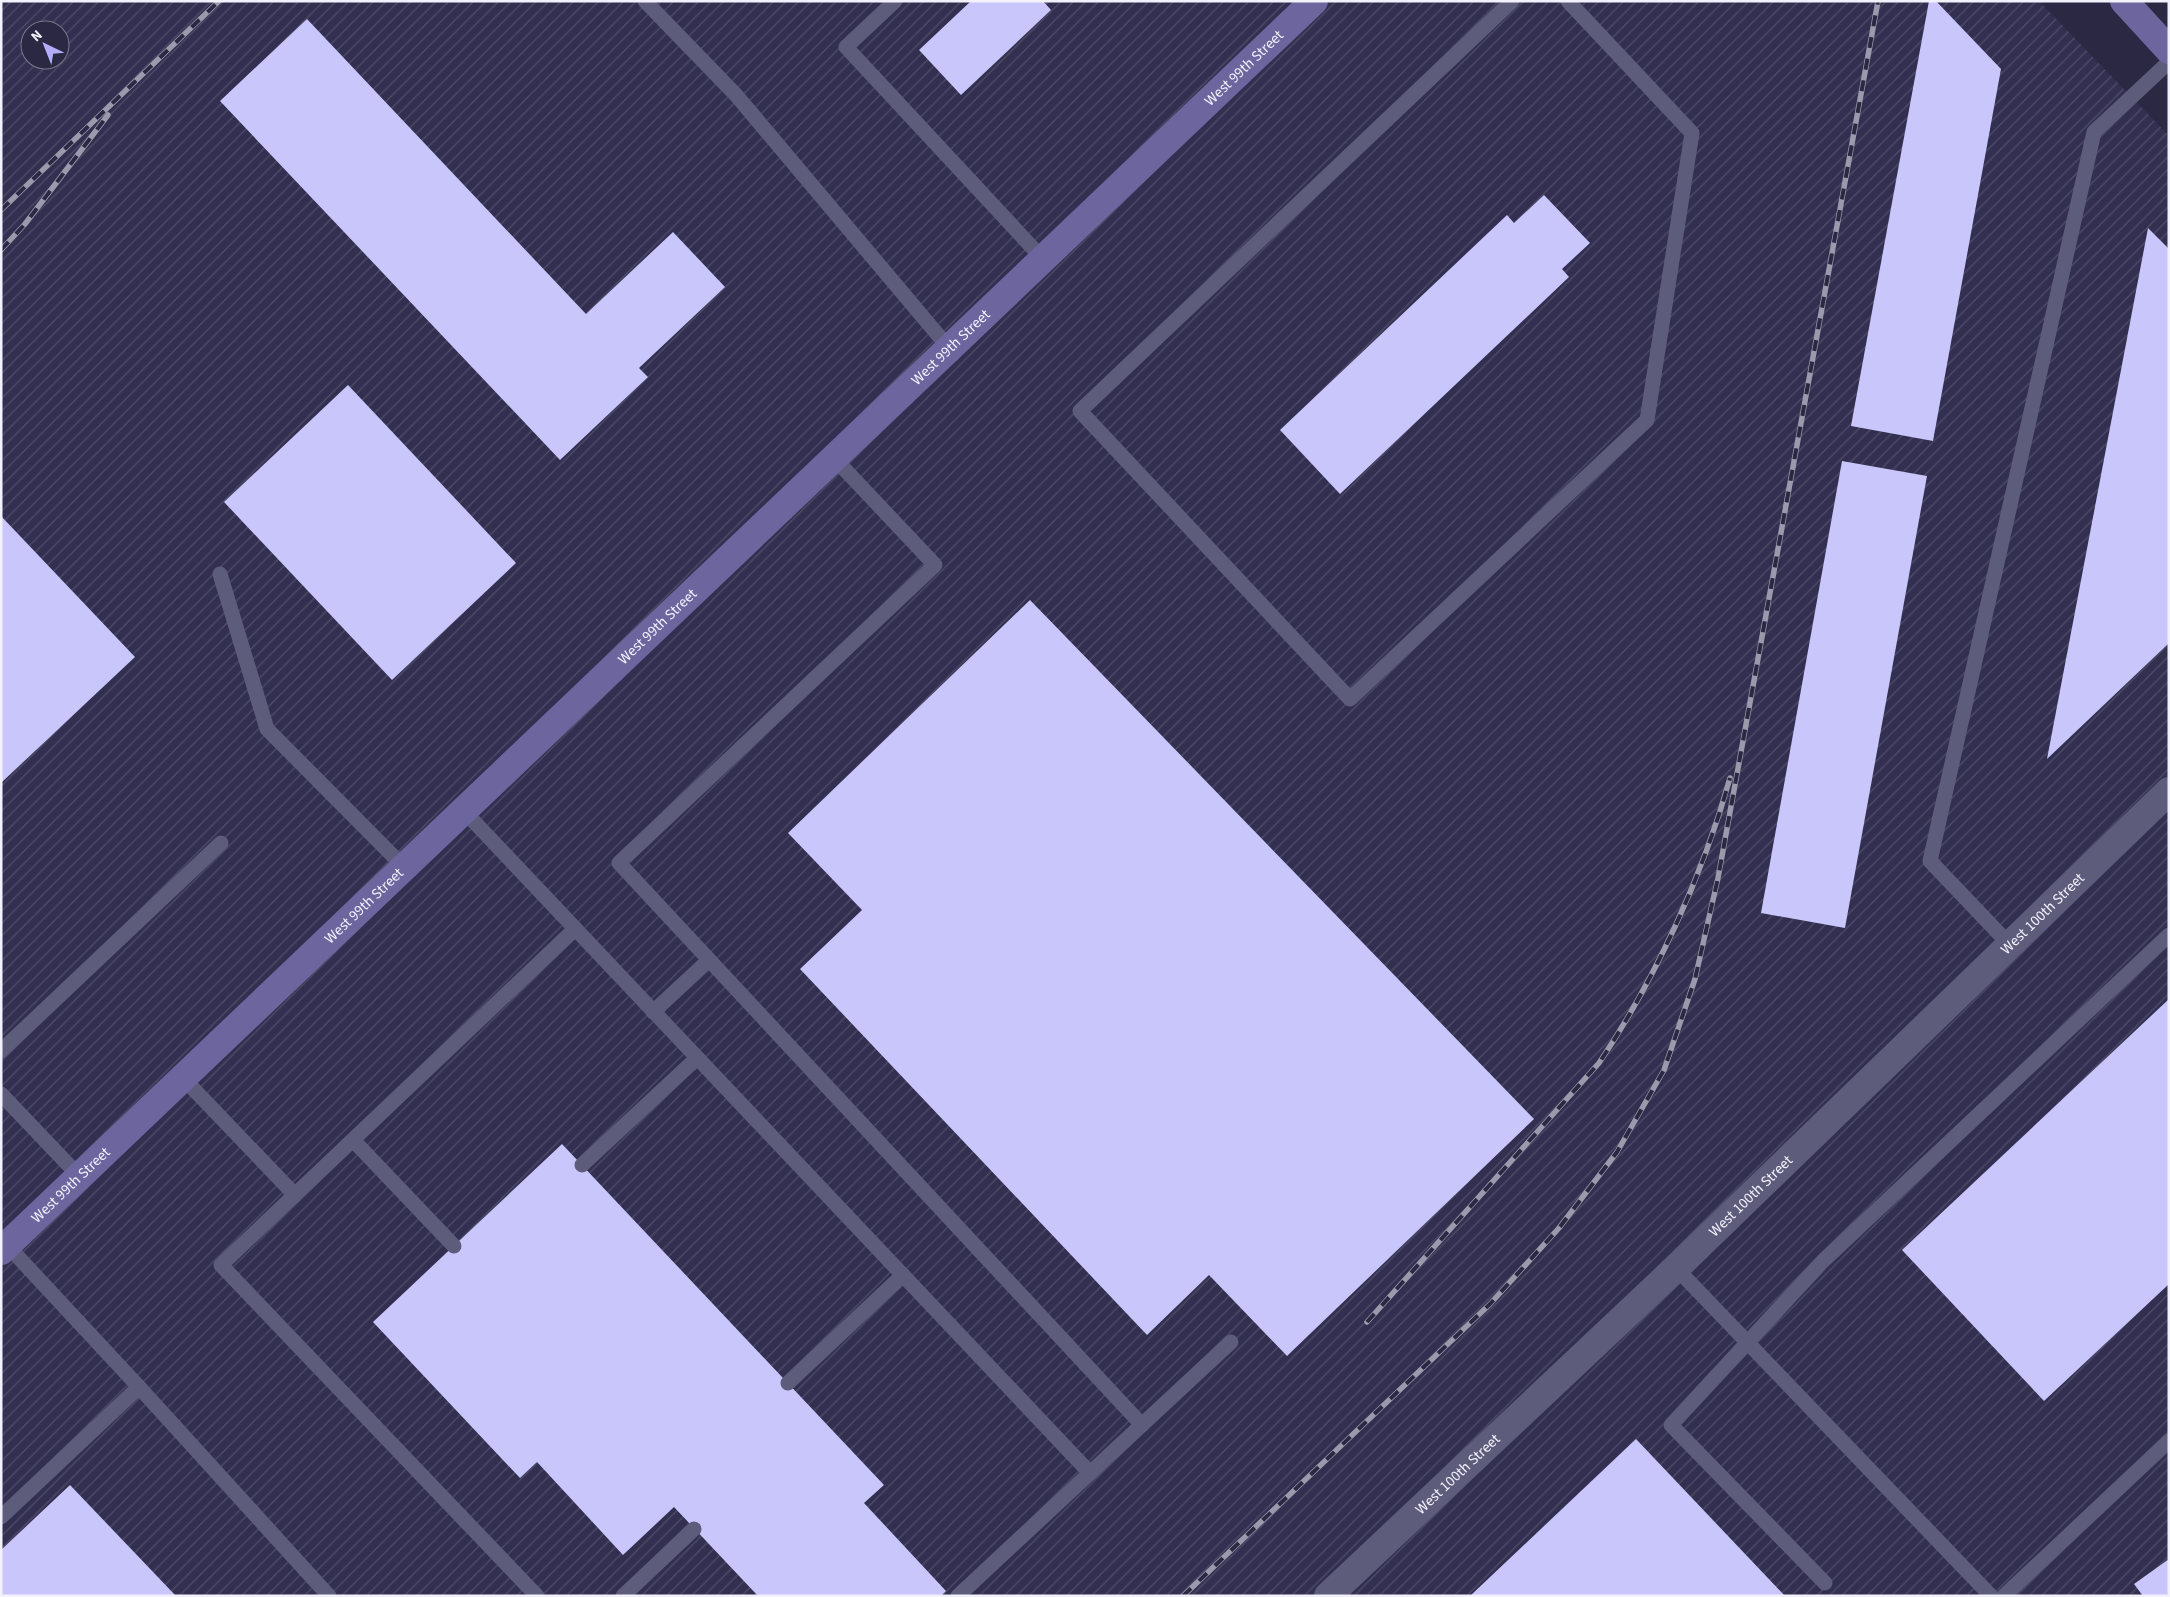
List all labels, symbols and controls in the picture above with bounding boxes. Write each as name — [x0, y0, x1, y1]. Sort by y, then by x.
north arrow — [20, 20, 70, 70]
street label: West 99th Street — [1200, 25, 1288, 111]
text: N — [27, 26, 47, 47]
street label: West 99th Street — [906, 304, 995, 390]
street label: West 99th Street — [613, 583, 701, 669]
street label: West 99th Street — [320, 863, 408, 948]
street label: West 100th Street — [1996, 868, 2089, 959]
street label: West 99th Street — [26, 1142, 115, 1228]
street label: West 100th Street — [1704, 1150, 1797, 1241]
street label: West 100th Street — [1410, 1429, 1505, 1519]

